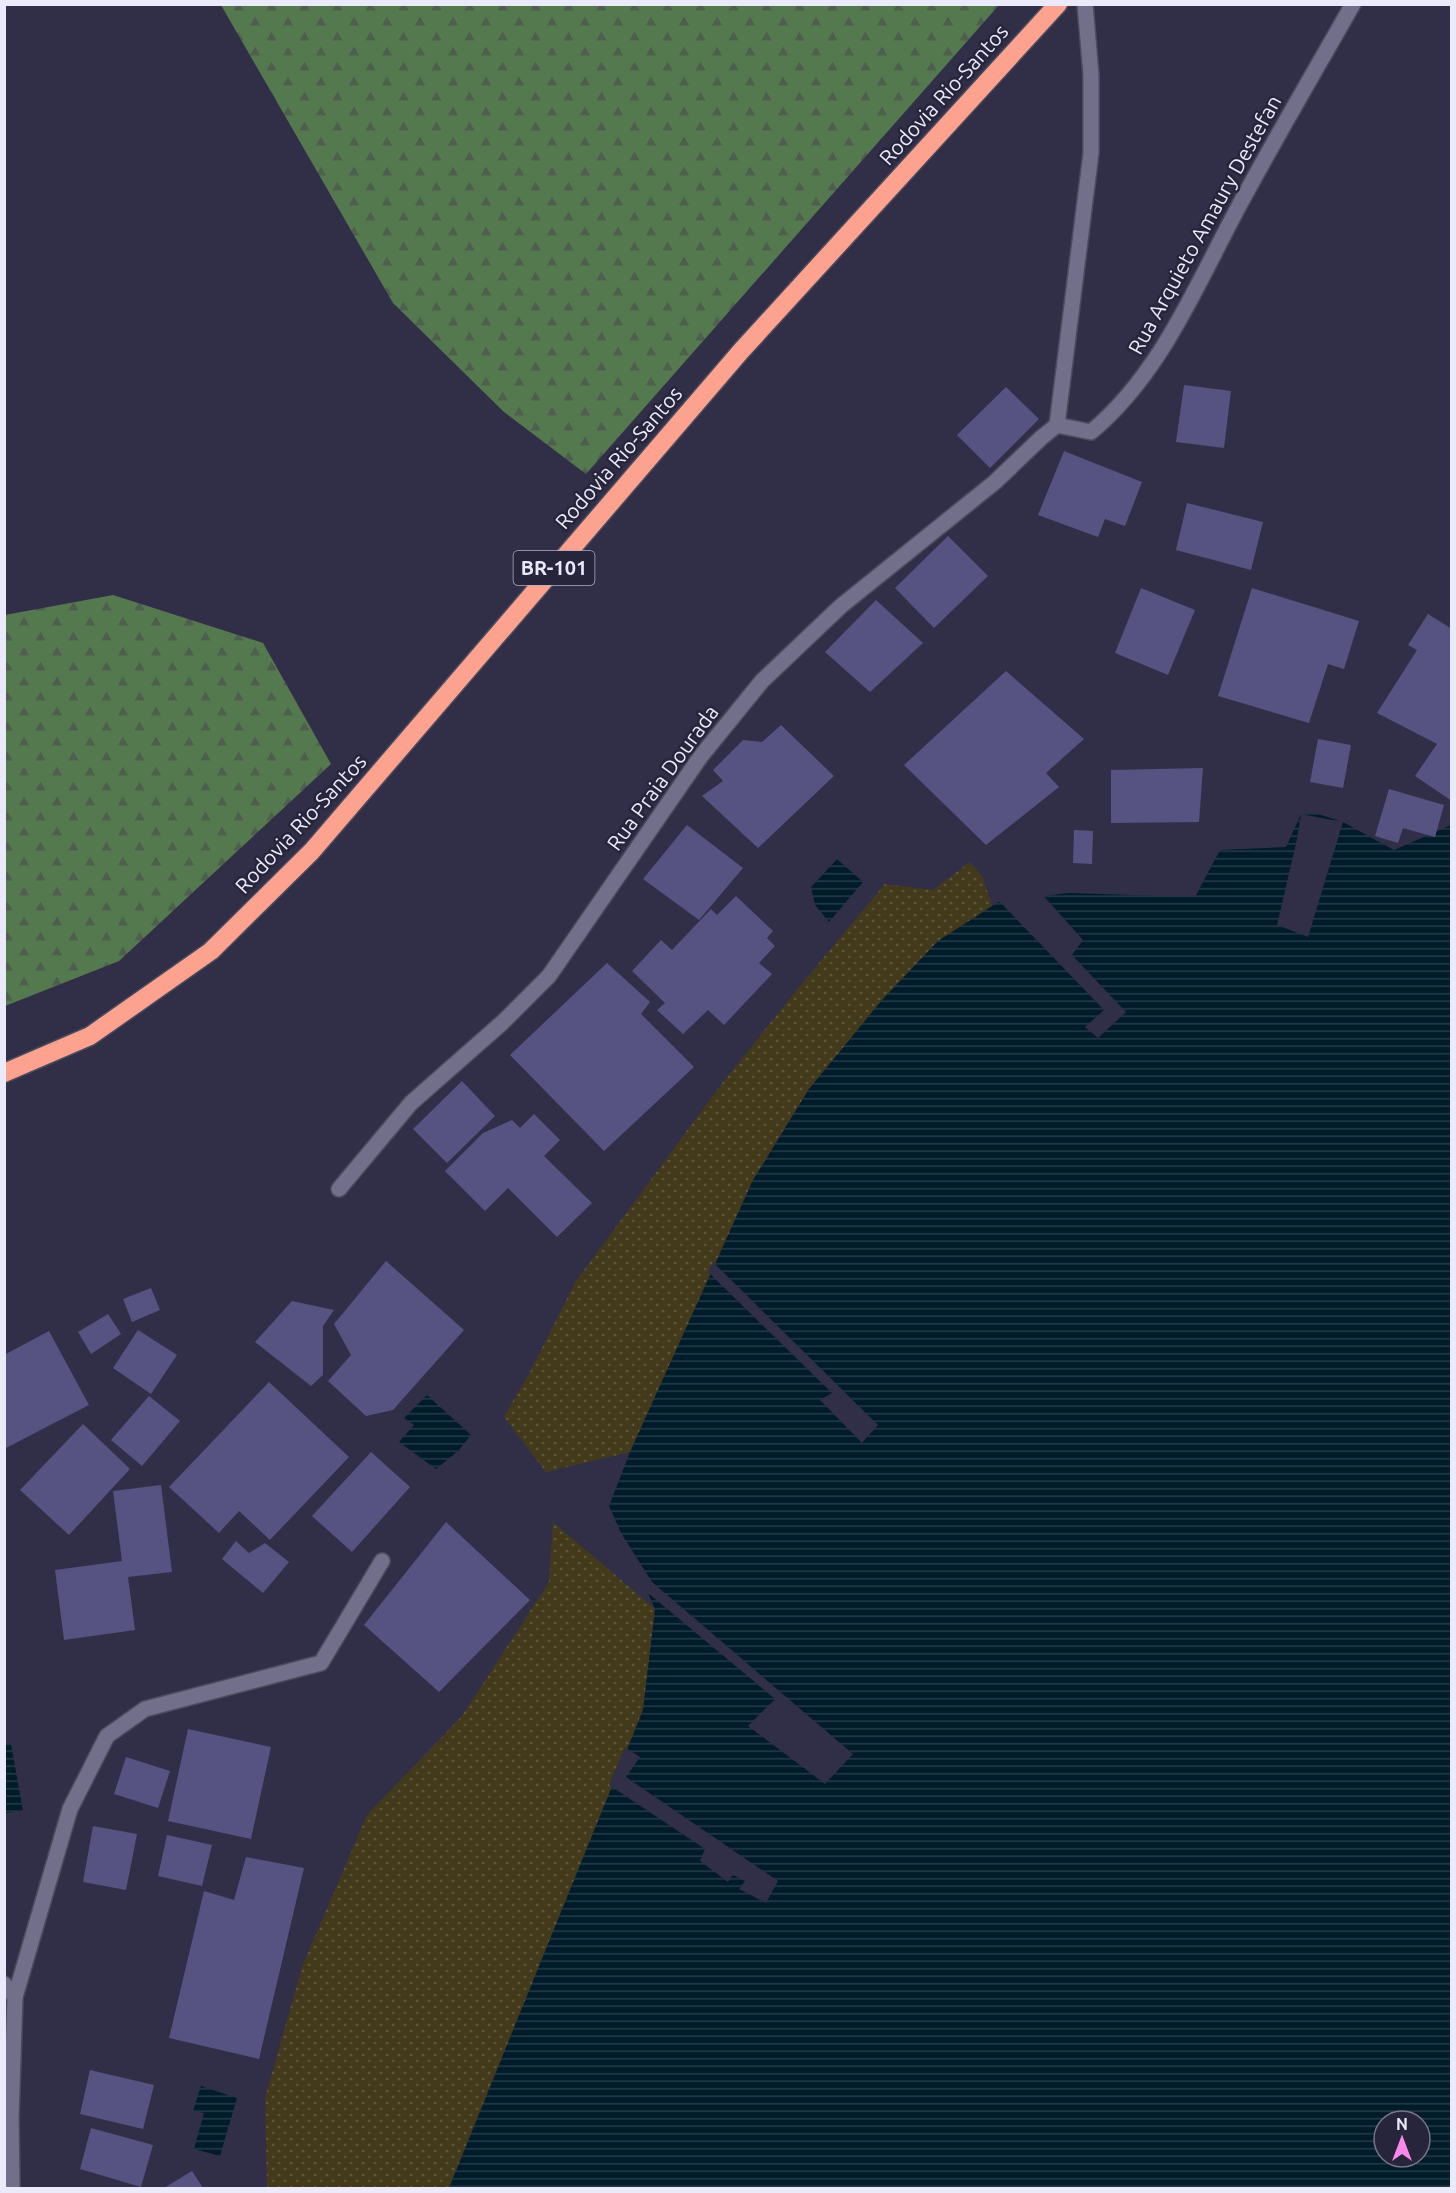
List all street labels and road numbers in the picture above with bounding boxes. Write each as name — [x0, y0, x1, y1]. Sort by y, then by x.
street label: Rodovia Rio-Santos — [874, 19, 1013, 170]
street label: Rua Arquieto Amaury Destefan — [1123, 91, 1286, 358]
street label: Rodovia Rio-Santos — [550, 381, 687, 533]
road number: BR-101 — [514, 551, 594, 585]
street label: Rua Praia Dourada — [601, 700, 723, 855]
street label: Rodovia Rio-Santos — [230, 749, 371, 898]

